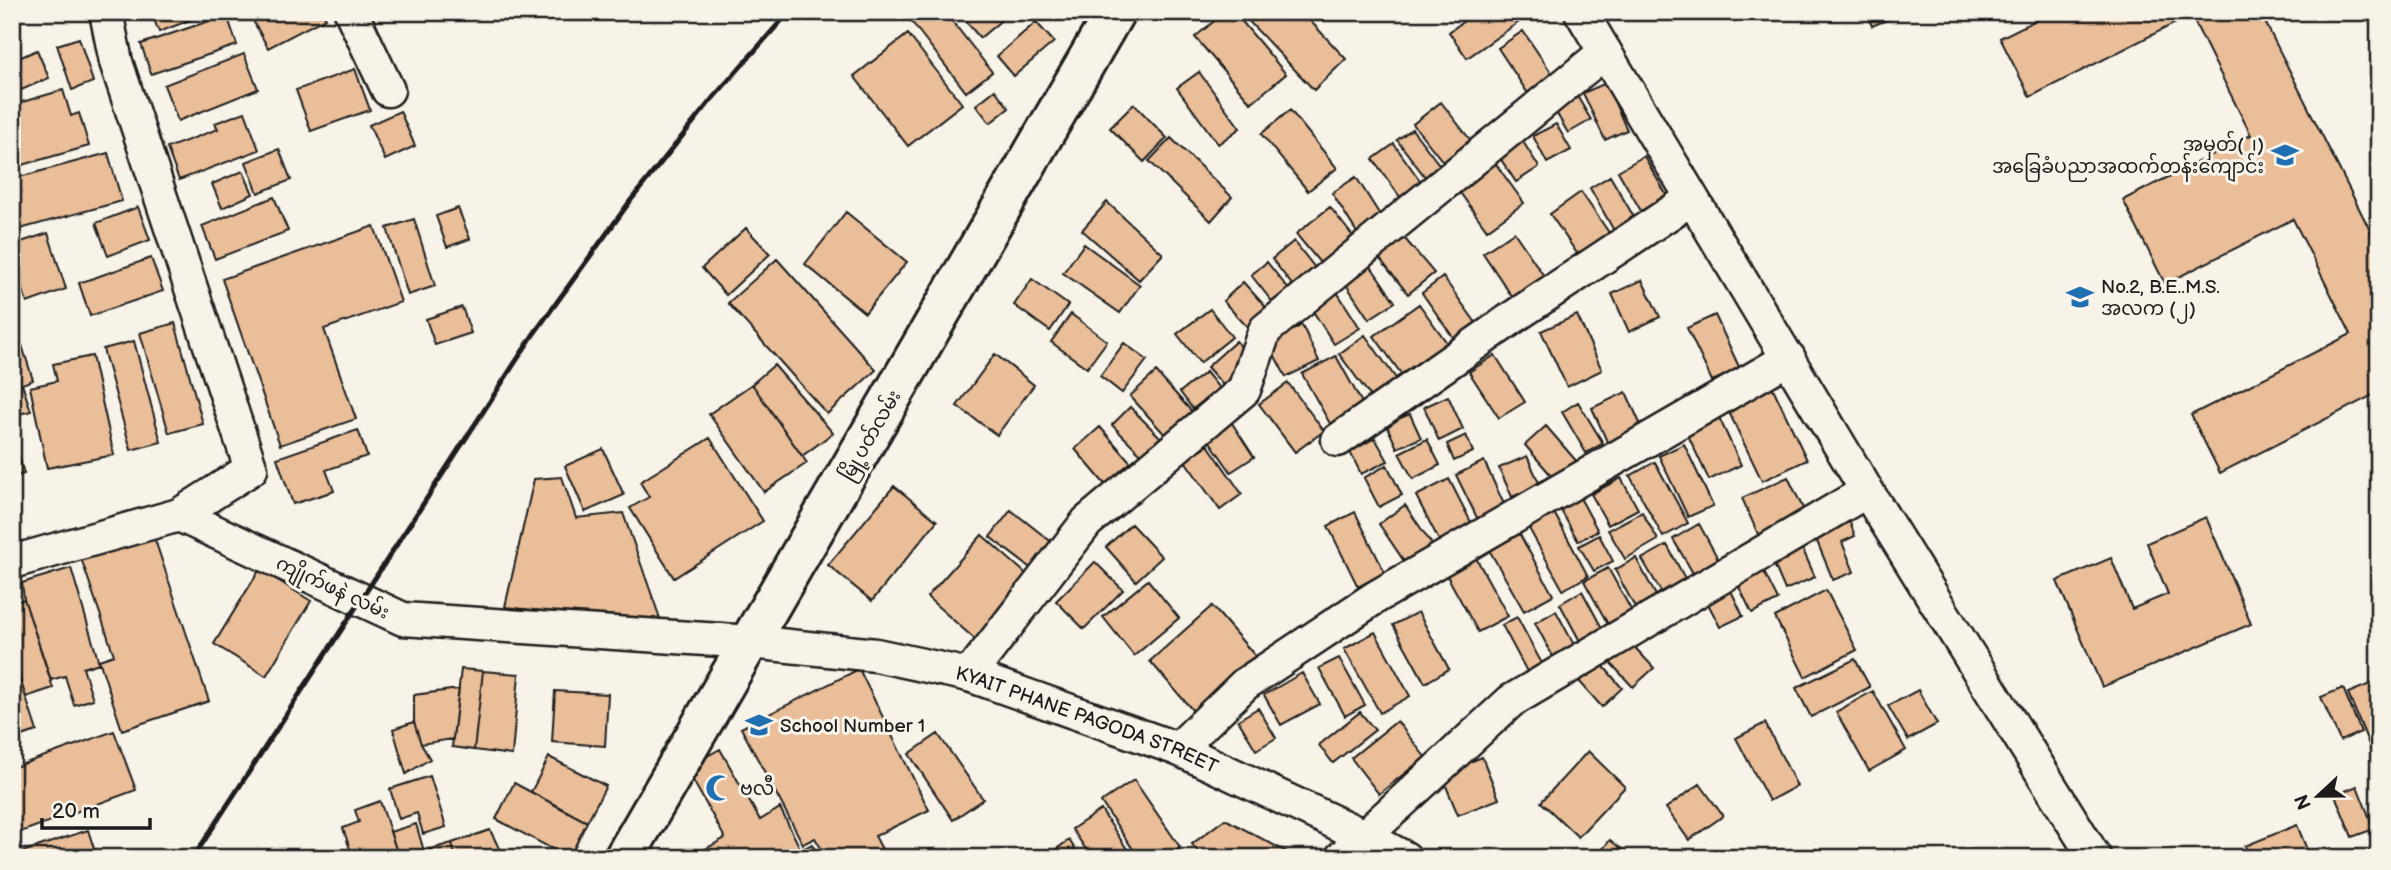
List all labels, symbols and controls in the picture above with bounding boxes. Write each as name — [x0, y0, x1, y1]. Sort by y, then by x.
place label: အမှတ်(၂) အခြေခံပညာအထက်တန်းကျောင်း — [1992, 130, 2264, 182]
school or university icon: အမှတ်(၂) အခြေခံပညာအထက်တန်းကျောင်း — [2270, 140, 2300, 170]
place label: No.2, B.E..M.S. အလက (၂) — [2101, 276, 2220, 324]
school or university icon: No.2, B.E..M.S. အလက (၂) — [2065, 282, 2095, 312]
street label: မြို့ပတ်လမ်း — [833, 384, 909, 487]
street label: ကျိုက်ဖနဲ လမ်း — [271, 548, 394, 627]
street label: KYAIT PHANE PAGODA STREET — [954, 662, 1222, 779]
school or university icon: School Number 1 — [744, 710, 774, 740]
place label: School Number 1 — [780, 715, 925, 738]
north arrow — [2282, 762, 2352, 832]
mosque icon: ဗလီ — [704, 773, 734, 803]
place label: ဗလီ — [740, 774, 774, 801]
scale bar — [42, 786, 150, 830]
text: N — [2290, 791, 2317, 813]
text: 20 m — [52, 799, 100, 824]

